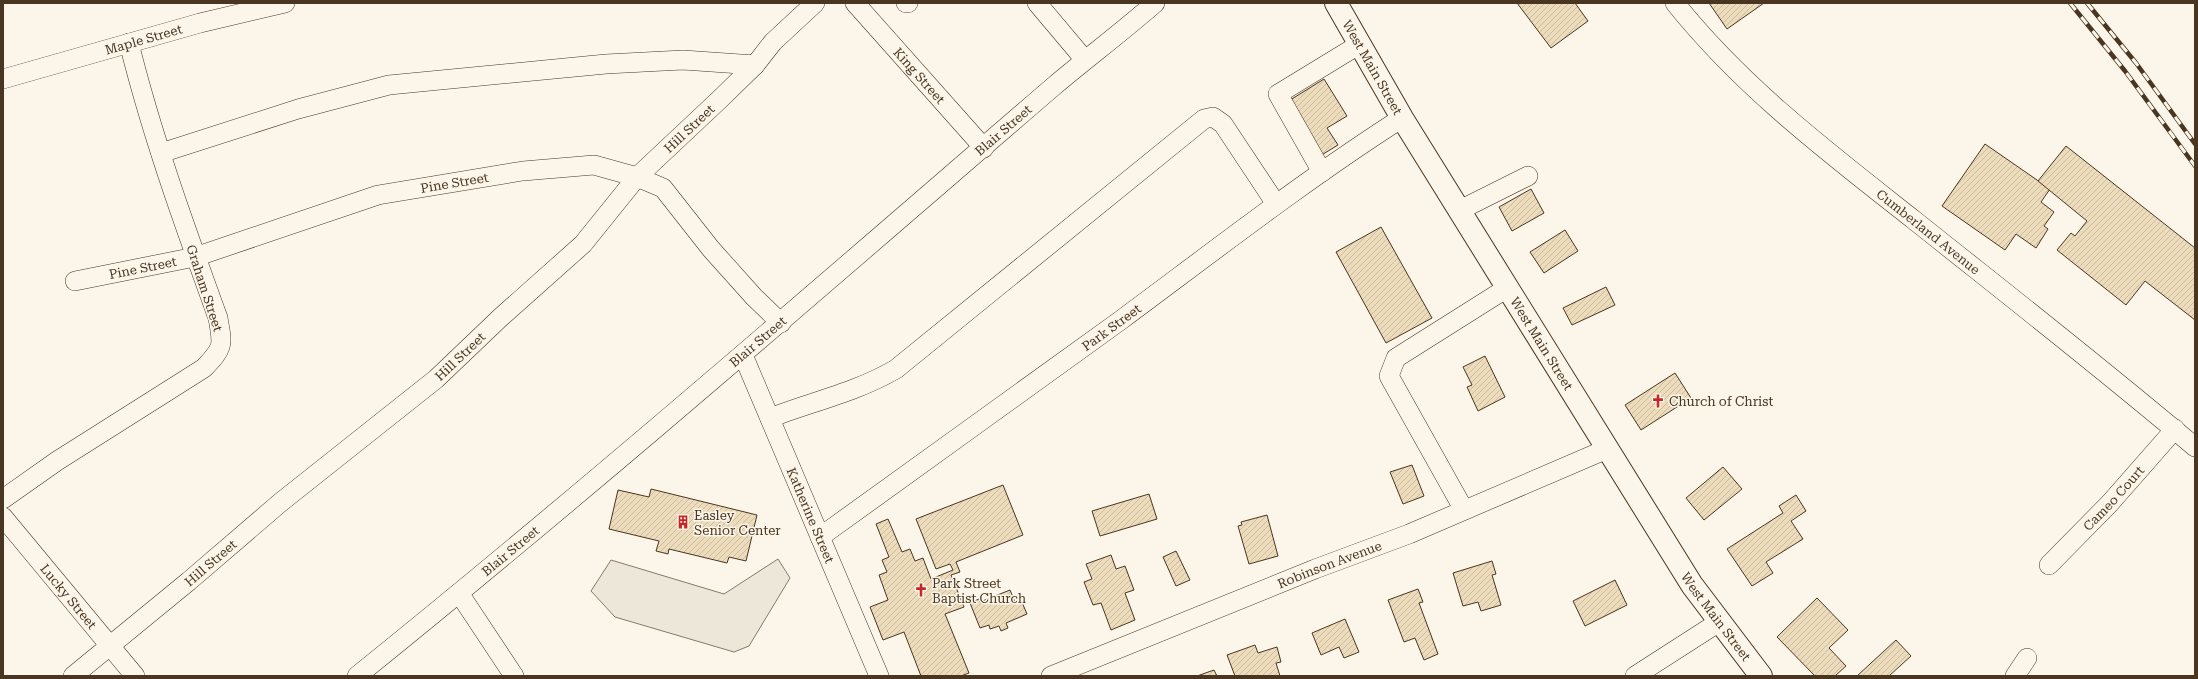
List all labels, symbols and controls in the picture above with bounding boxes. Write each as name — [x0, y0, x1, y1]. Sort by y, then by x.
street label: West Main Street — [1339, 17, 1406, 118]
street label: Maple Street — [103, 21, 184, 58]
street label: King Street — [890, 45, 948, 107]
street label: Hill Street — [661, 101, 718, 156]
street label: Blair Street — [972, 102, 1035, 159]
street label: Pine Street — [419, 170, 490, 196]
street label: Cumberland Avenue — [1873, 186, 1983, 277]
street label: Graham Street — [183, 243, 226, 334]
street label: Pine Street — [108, 254, 178, 282]
street label: West Main Street — [1507, 294, 1576, 393]
street label: Park Street — [1079, 301, 1144, 354]
street label: Blair Street — [726, 313, 789, 370]
street label: Hill Street — [432, 329, 488, 384]
church icon: Church of Christ — [1650, 393, 1666, 409]
place label: Church of Christ — [1669, 394, 1773, 409]
street label: Cameo Court — [2080, 463, 2147, 534]
street label: Katherine Street — [784, 465, 837, 566]
place label: Easley Senior Center — [694, 508, 781, 538]
building icon: Easley Senior Center — [675, 514, 691, 530]
street label: Blair Street — [479, 523, 542, 579]
street label: Hill Street — [182, 537, 240, 590]
street label: Robinson Avenue — [1275, 538, 1384, 591]
street label: Lucky Street — [37, 561, 100, 632]
street label: West Main Street — [1678, 570, 1754, 664]
place label: Park Street Baptist Church — [932, 576, 1027, 606]
church icon: Park Street Baptist Church — [913, 582, 929, 598]

